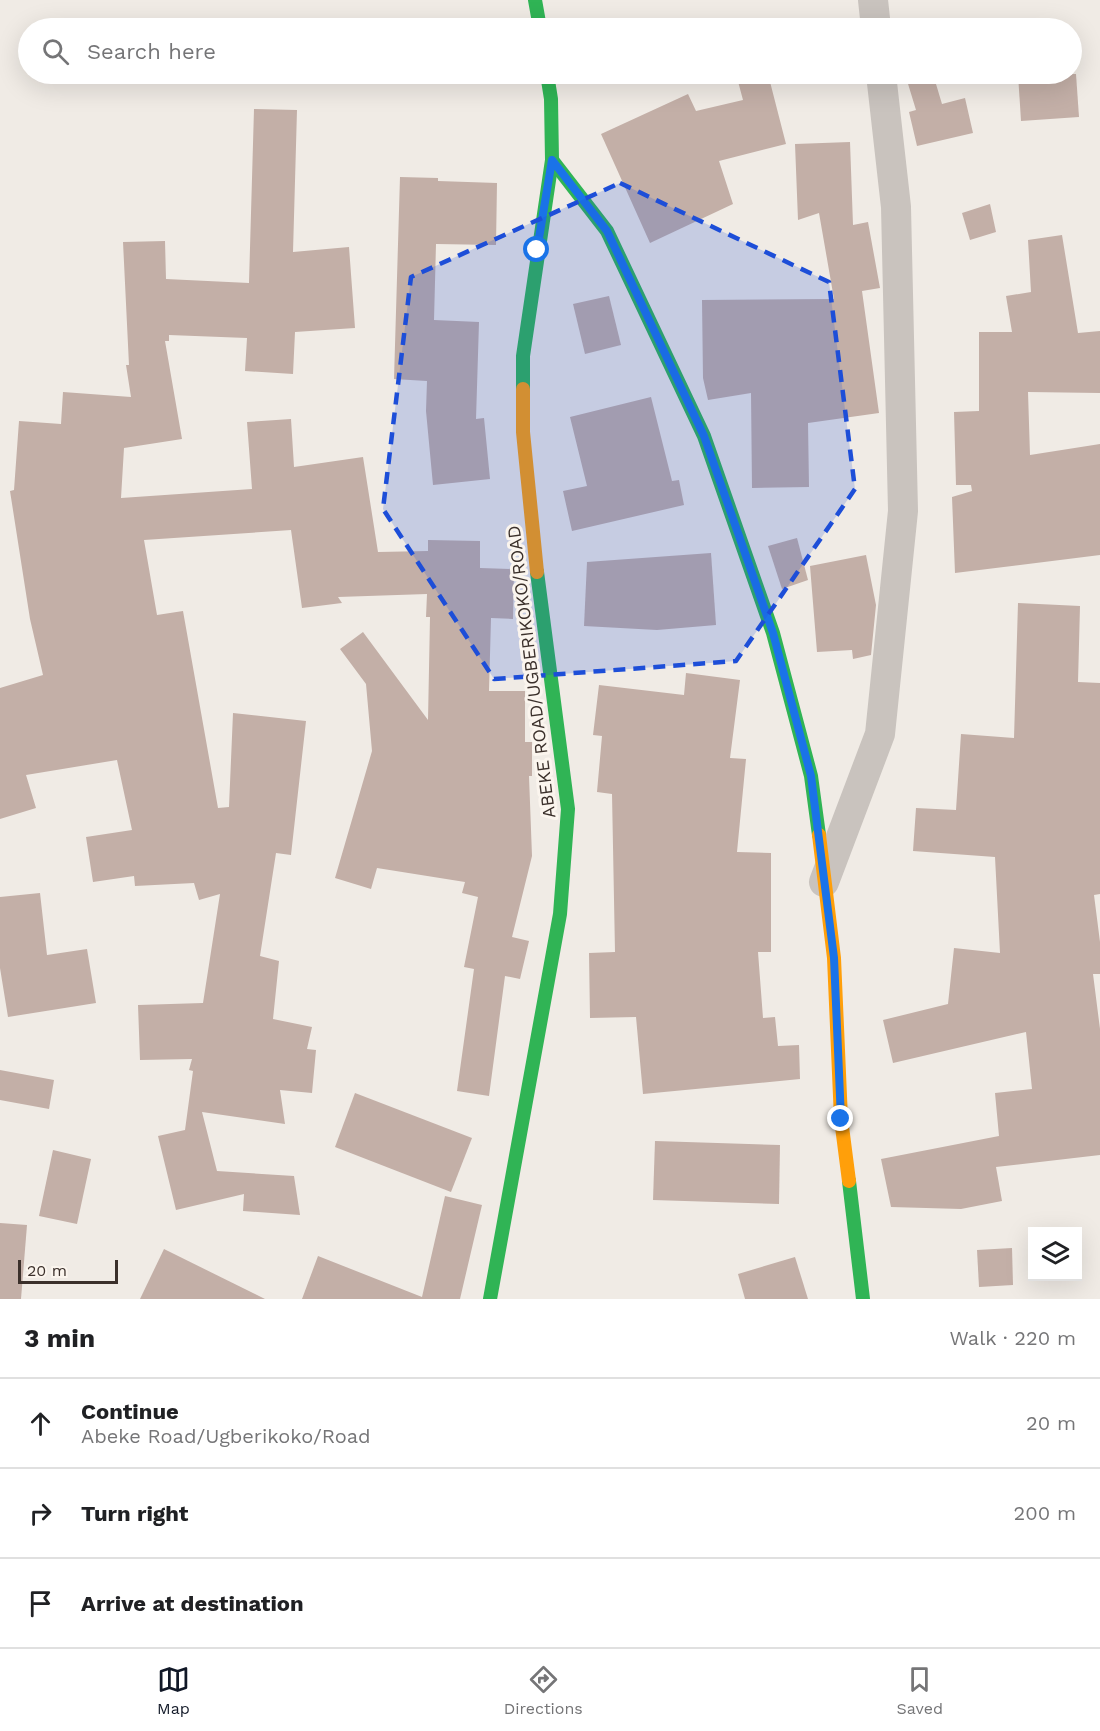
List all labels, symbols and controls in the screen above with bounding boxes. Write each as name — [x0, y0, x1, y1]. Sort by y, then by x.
search box — [18, 18, 1082, 84]
icon: search — [39, 35, 72, 68]
text: Search here — [87, 39, 216, 64]
route start — [523, 236, 549, 262]
street label: ABEKE ROAD/UGBERIKOKO/ROAD — [503, 524, 559, 820]
route end — [827, 1105, 853, 1131]
map controls — [1028, 1227, 1082, 1281]
button: layers — [1028, 1227, 1082, 1281]
scale bar — [18, 1257, 118, 1284]
text: 20 m — [27, 1261, 67, 1280]
text: 3 min — [24, 1323, 95, 1353]
text: Walk · 220 m — [949, 1326, 1076, 1350]
text: Continue — [81, 1399, 179, 1424]
icon: ahead — [24, 1407, 57, 1440]
text: 20 m — [1026, 1411, 1076, 1435]
text: Abeke Road/Ugberikoko/Road — [81, 1424, 371, 1448]
icon: right — [24, 1497, 57, 1530]
text: Turn right — [81, 1501, 188, 1526]
text: 200 m — [1014, 1501, 1076, 1525]
icon: arrive — [24, 1587, 57, 1620]
text: Arrive at destination — [81, 1591, 304, 1616]
tab: Map — [157, 1663, 190, 1718]
tab: Directions — [504, 1663, 583, 1718]
tab: Saved — [897, 1663, 943, 1718]

